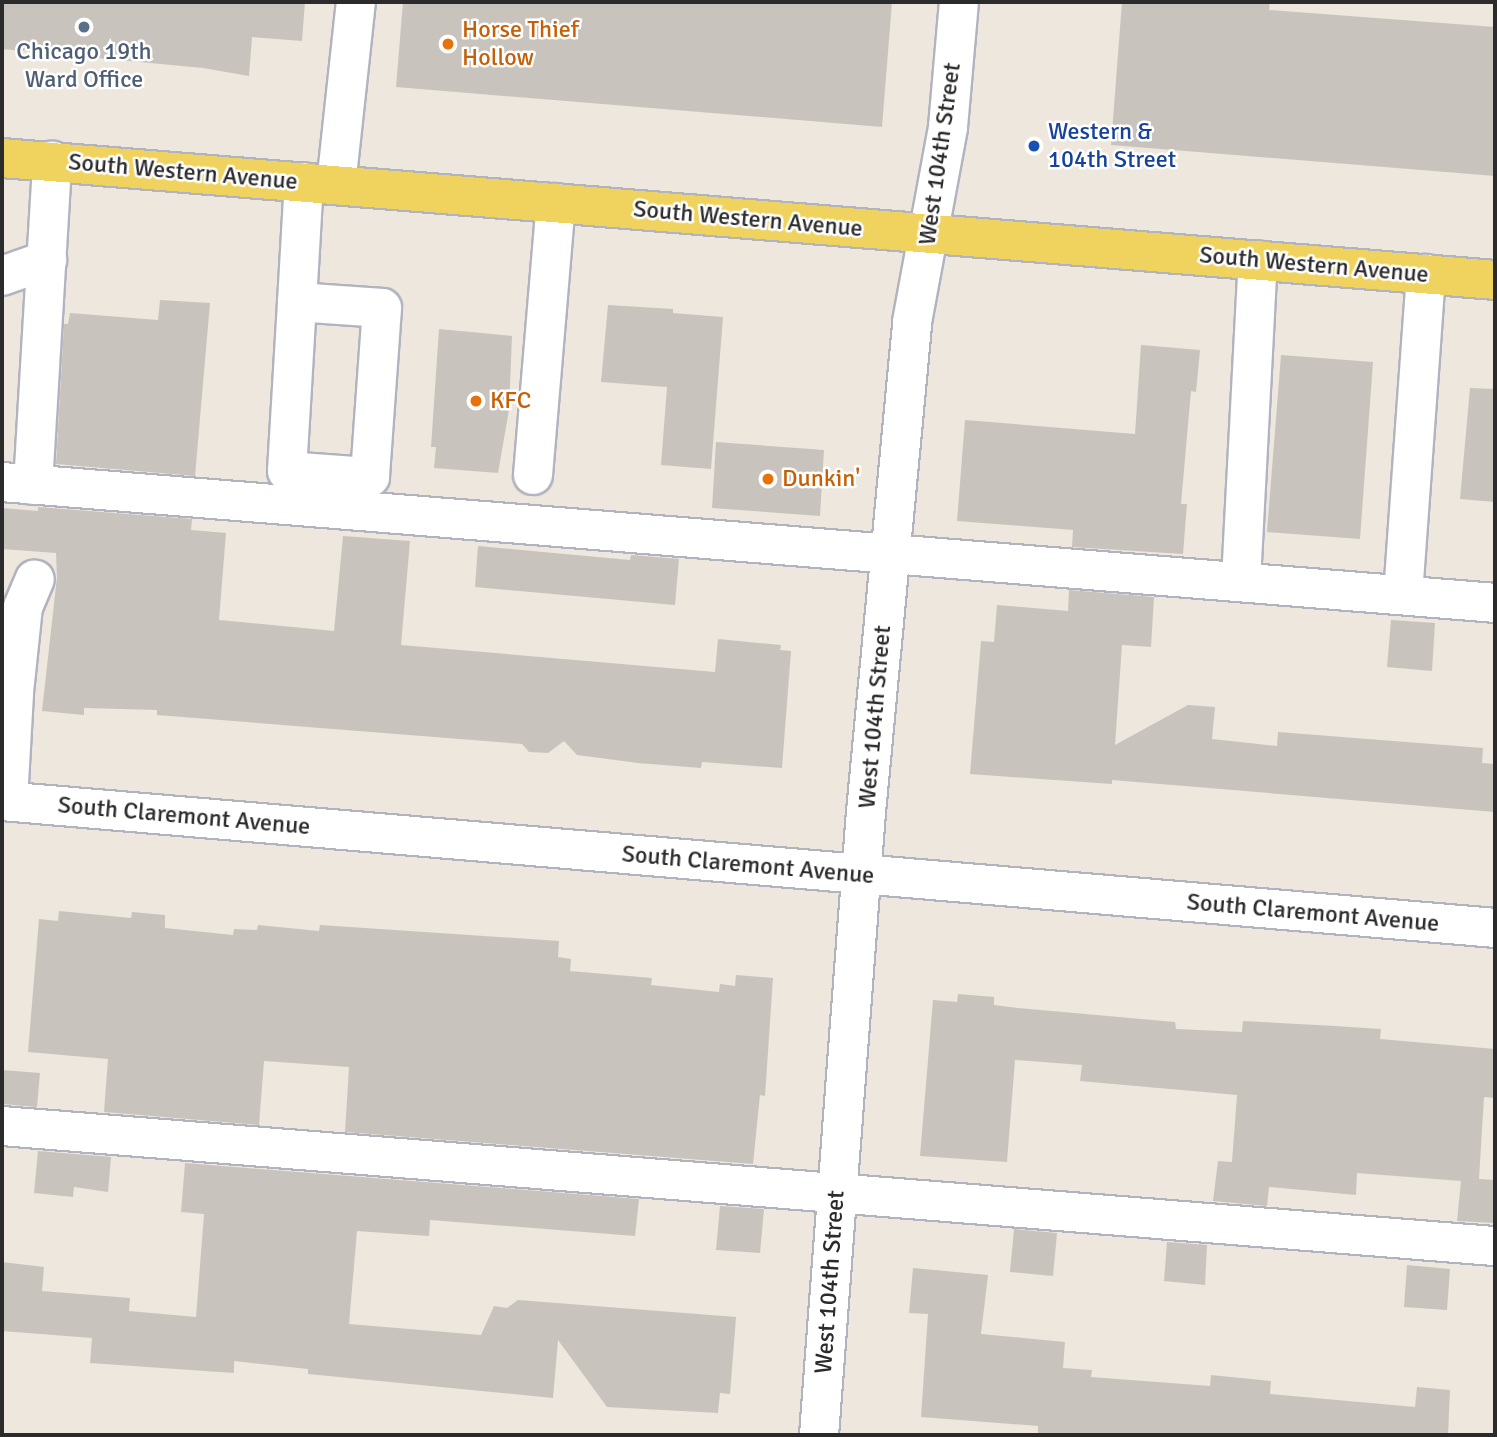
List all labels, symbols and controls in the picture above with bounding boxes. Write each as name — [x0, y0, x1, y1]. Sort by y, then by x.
place label: Horse Thief Hollow — [462, 16, 579, 72]
marker: Chicago 19th Ward Office — [76, 19, 92, 35]
marker: Horse Thief Hollow — [440, 36, 456, 52]
place label: Chicago 19th Ward Office — [16, 38, 152, 94]
street label: West 104th Street — [913, 61, 967, 247]
place label: Western & 104th Street — [1048, 118, 1176, 174]
marker: Western & 104th Street — [1026, 138, 1042, 154]
street label: South Western Avenue — [67, 148, 299, 196]
street label: South Western Avenue — [632, 195, 864, 243]
street label: South Western Avenue — [1198, 241, 1430, 289]
place label: KFC — [490, 387, 531, 415]
marker: KFC — [468, 393, 484, 409]
place label: Dunkin' — [782, 465, 860, 493]
marker: Dunkin' — [760, 471, 776, 487]
street label: West 104th Street — [853, 624, 897, 810]
street label: South Claremont Avenue — [57, 791, 311, 841]
street label: South Claremont Avenue — [621, 840, 875, 890]
street label: South Claremont Avenue — [1186, 888, 1440, 938]
street label: West 104th Street — [809, 1189, 851, 1375]

